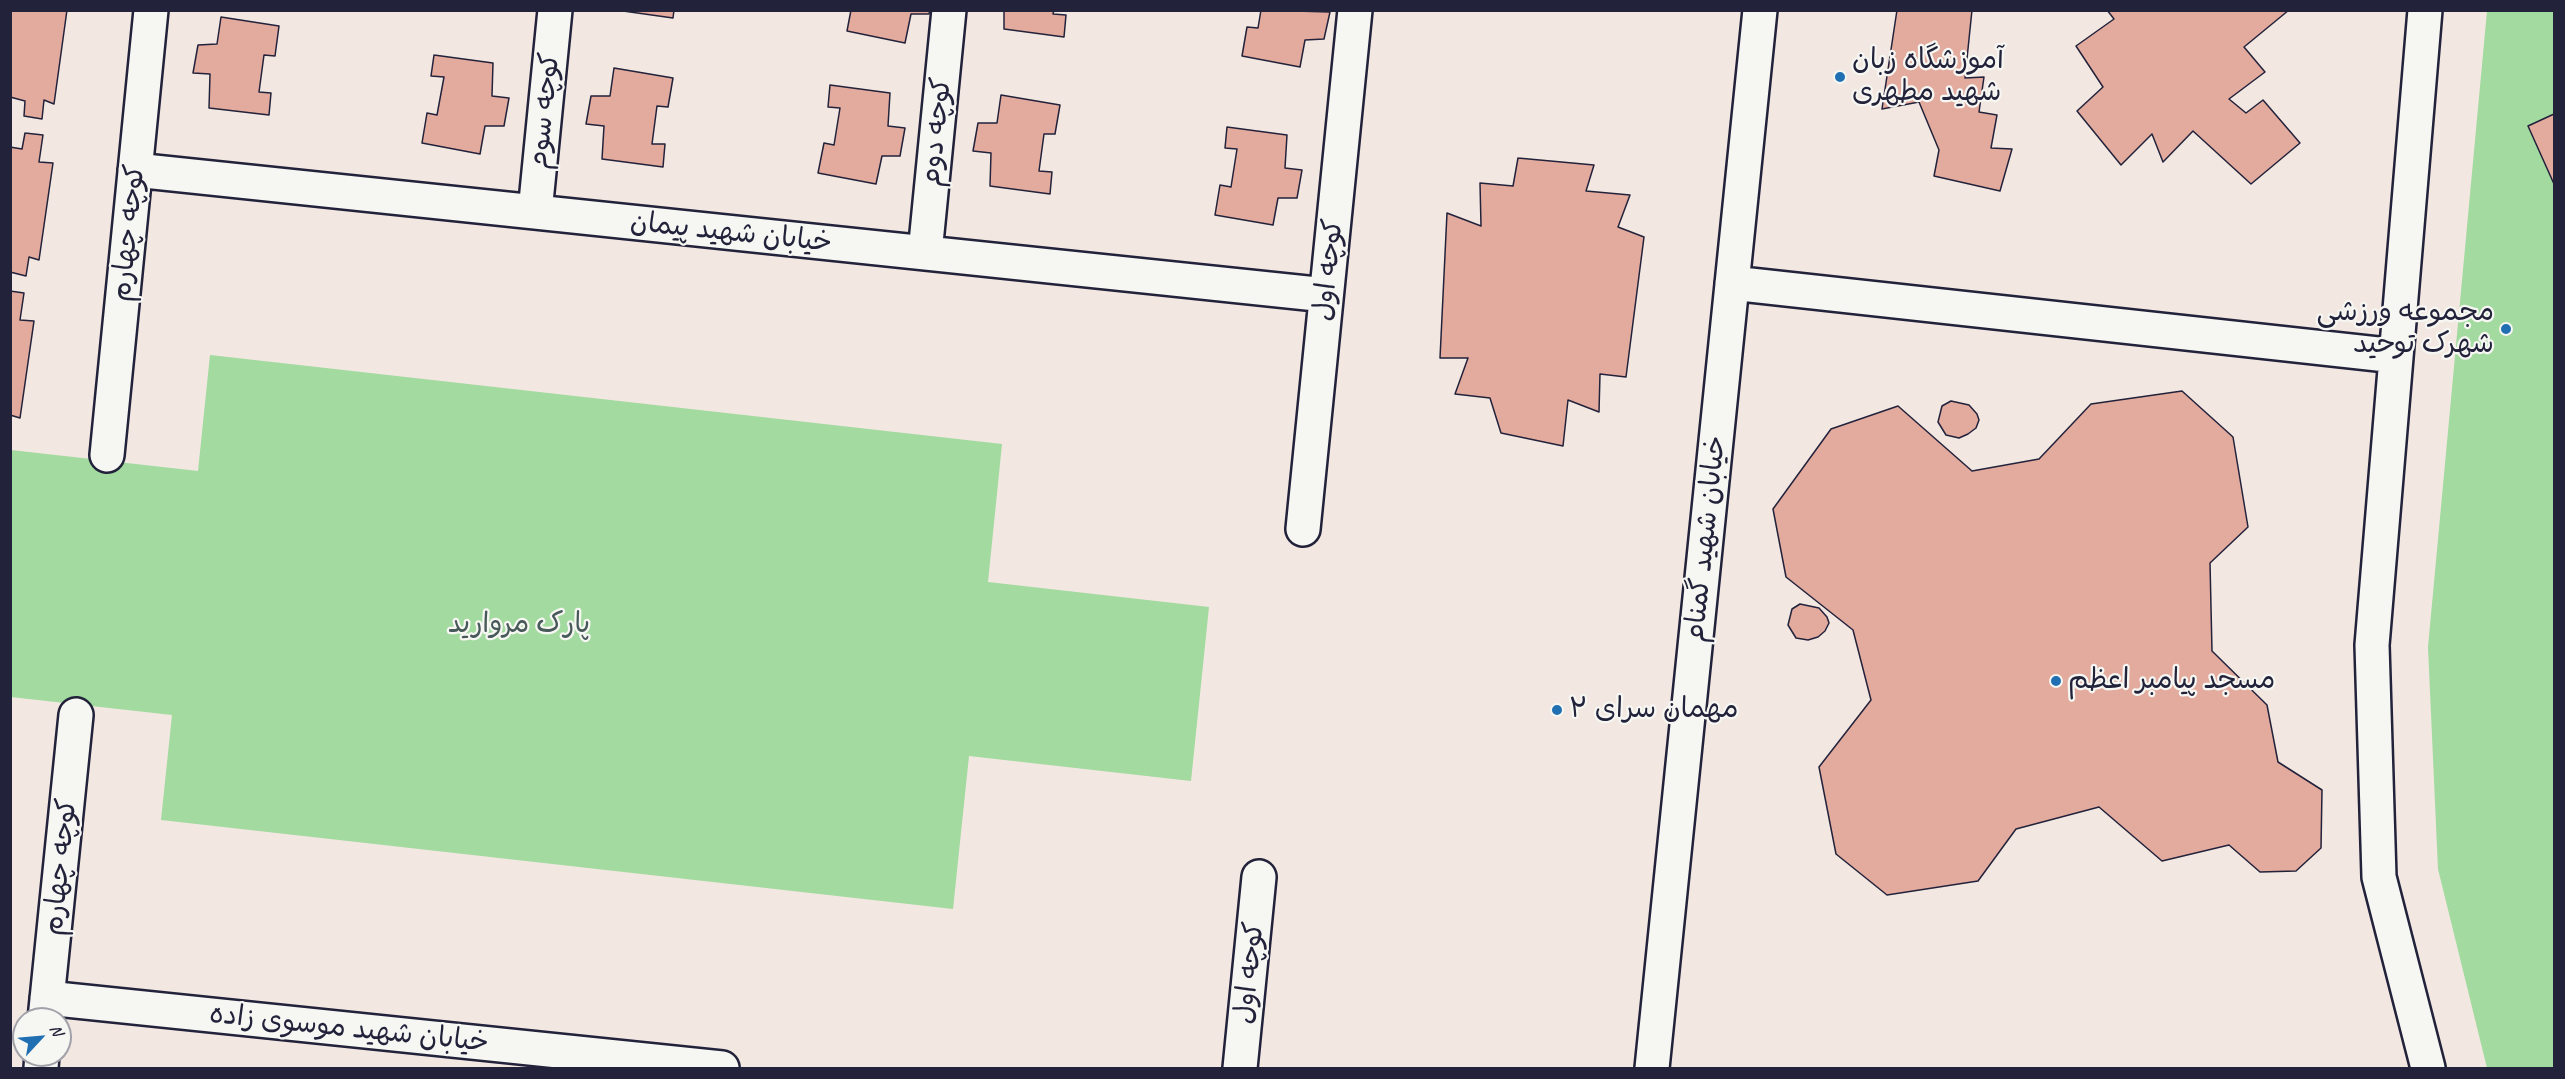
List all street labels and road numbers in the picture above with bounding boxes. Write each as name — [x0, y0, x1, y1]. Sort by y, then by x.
street label: کوچه سوم — [522, 51, 568, 171]
street label: کوچه دوم — [915, 76, 959, 188]
street label: کوچه چهارم — [105, 163, 153, 303]
street label: خیابان شهید پیمان — [628, 206, 834, 260]
street label: کوچه اول — [1307, 217, 1351, 323]
street label: خیابان شهید گمنام — [1678, 434, 1734, 644]
street label: کوچه چهارم — [37, 797, 85, 937]
street label: کوچه اول — [1228, 920, 1272, 1026]
street label: خیابان شهید موسوی زاده — [208, 998, 490, 1060]

